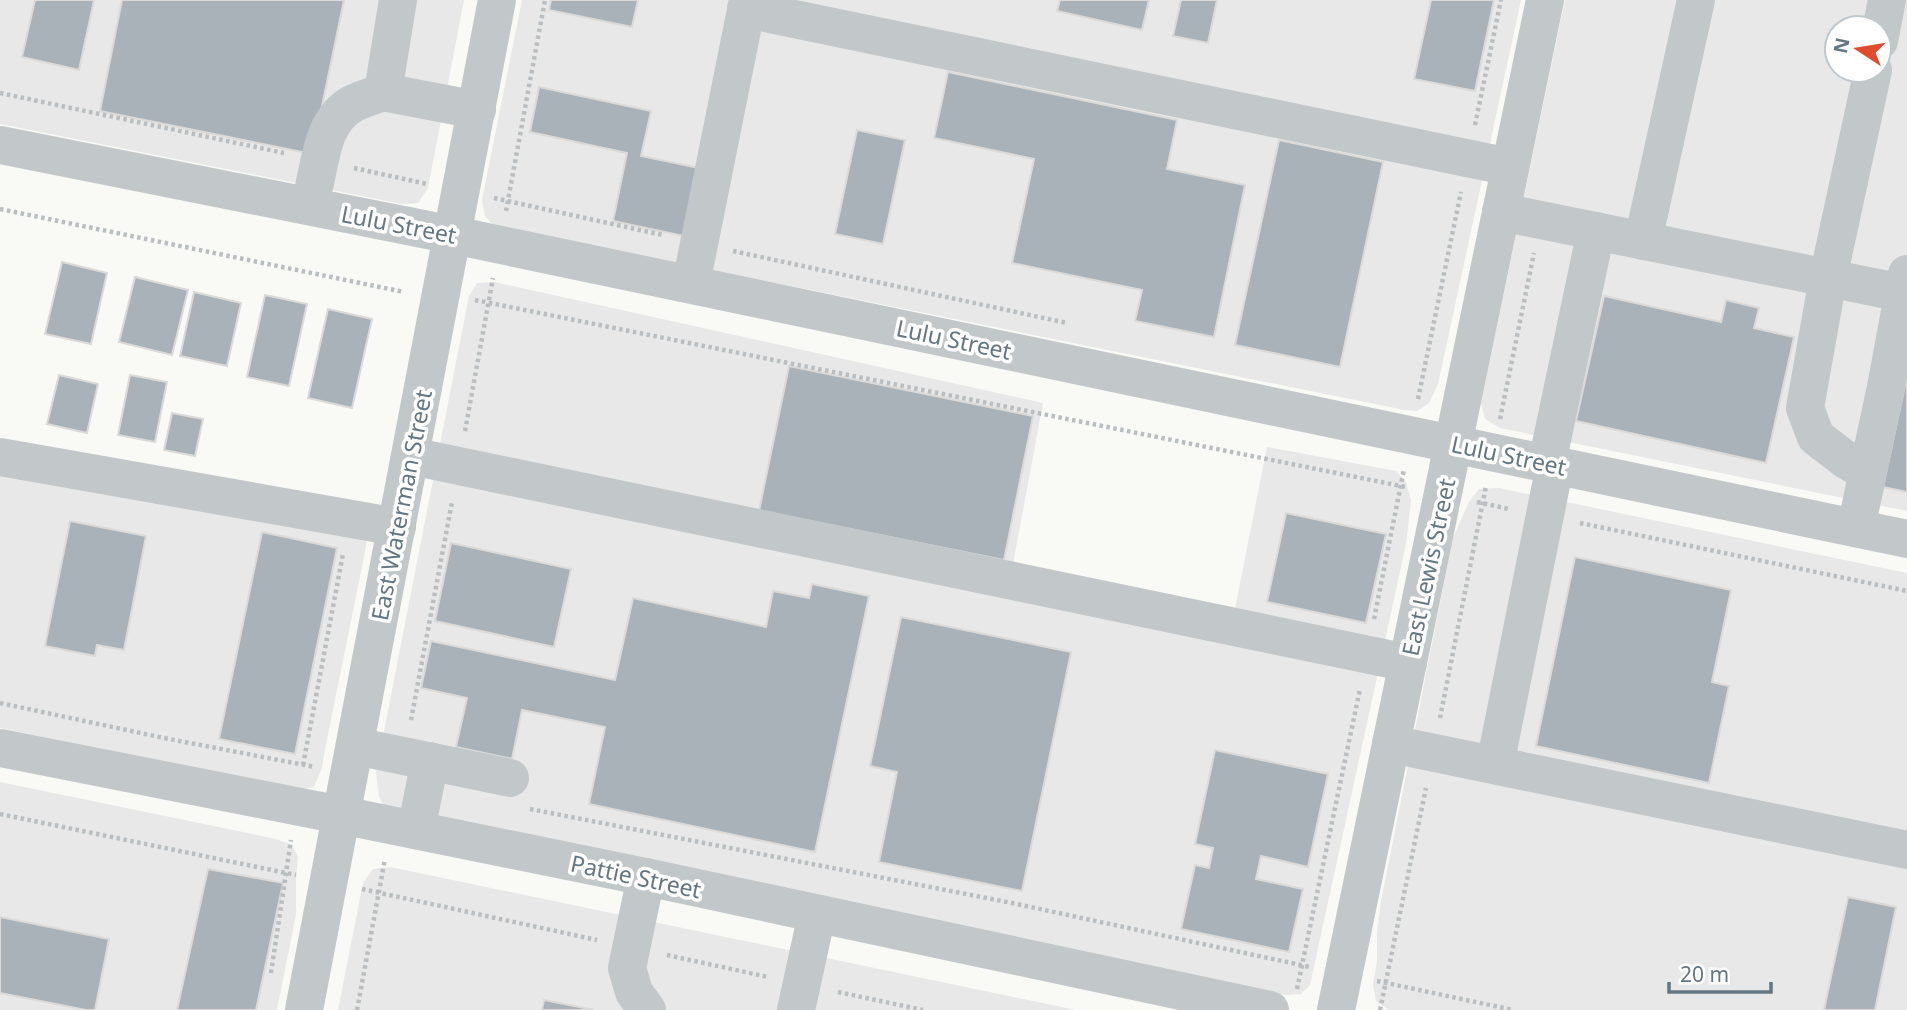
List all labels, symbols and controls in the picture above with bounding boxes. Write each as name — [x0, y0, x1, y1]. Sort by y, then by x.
north arrow — [1823, 14, 1893, 84]
text: N — [1827, 35, 1856, 56]
street label: Lulu Street — [339, 197, 459, 251]
street label: Lulu Street — [894, 311, 1014, 367]
street label: East Waterman Street — [363, 387, 439, 623]
street label: Lulu Street — [1449, 427, 1569, 483]
street label: East Lewis Street — [1394, 475, 1462, 659]
street label: Pattie Street — [568, 847, 704, 905]
scale bar — [1669, 950, 1770, 994]
text: 20 m — [1680, 960, 1729, 988]

